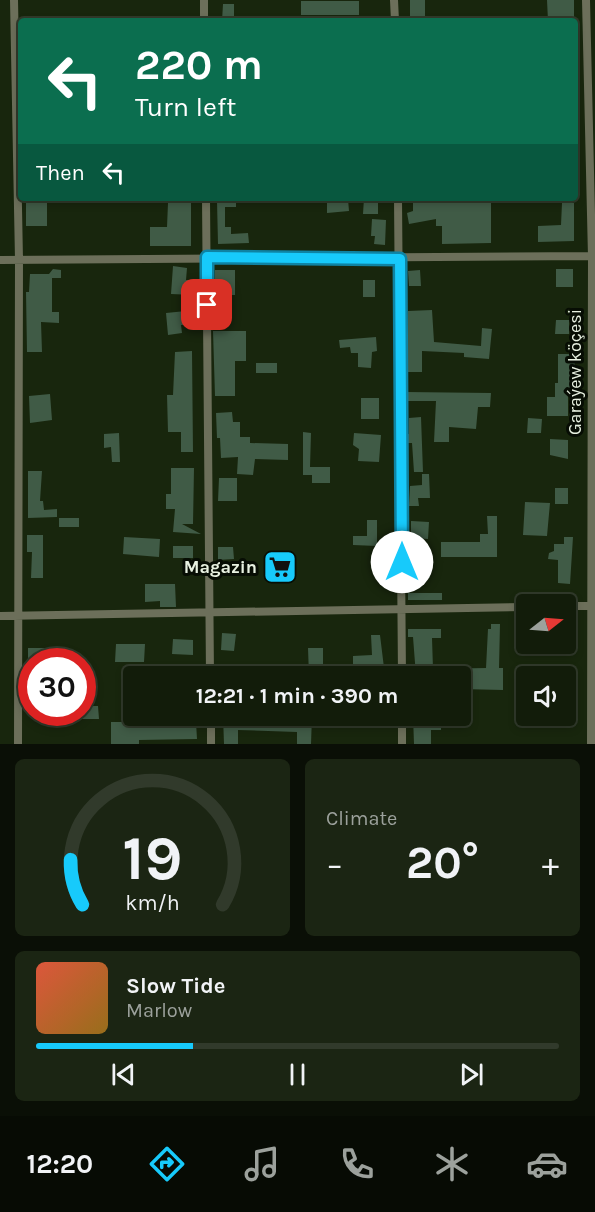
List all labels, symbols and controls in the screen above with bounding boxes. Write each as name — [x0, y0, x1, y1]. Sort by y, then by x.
text: 220 m — [135, 40, 263, 90]
icon: left — [36, 42, 114, 120]
text: Turn left — [135, 91, 236, 123]
icon: left — [97, 156, 130, 189]
text: Then — [36, 160, 85, 186]
pin — [181, 279, 232, 330]
icon: arrive — [190, 288, 223, 321]
street label: Garaýew köçesi — [564, 309, 586, 435]
position arrow — [370, 530, 434, 594]
supermarket icon: Magazin — [262, 549, 298, 585]
place label: Magazin — [184, 556, 257, 578]
north arrow — [516, 594, 576, 654]
map controls — [516, 594, 576, 726]
speed limit sign: 30 — [18, 648, 96, 726]
button: sound — [516, 666, 576, 726]
text: 12:21 · 1 min · 390 m — [196, 683, 398, 709]
text: Climate — [326, 807, 397, 830]
text: 19 — [122, 822, 183, 895]
text: 20° — [406, 837, 479, 889]
text: − — [326, 845, 343, 883]
text: + — [542, 845, 559, 883]
text: km/h — [125, 890, 180, 915]
text: Slow Tide — [126, 973, 226, 999]
text: Marlow — [126, 999, 192, 1022]
icon: previous — [107, 1058, 140, 1091]
icon: pause — [281, 1058, 314, 1091]
icon: next — [455, 1058, 488, 1091]
icon: directions — [146, 1143, 188, 1185]
icon: music — [241, 1143, 283, 1185]
icon: phone — [336, 1143, 378, 1185]
icon: climate — [431, 1143, 473, 1185]
icon: car — [526, 1143, 568, 1185]
text: 12:20 — [27, 1148, 93, 1180]

